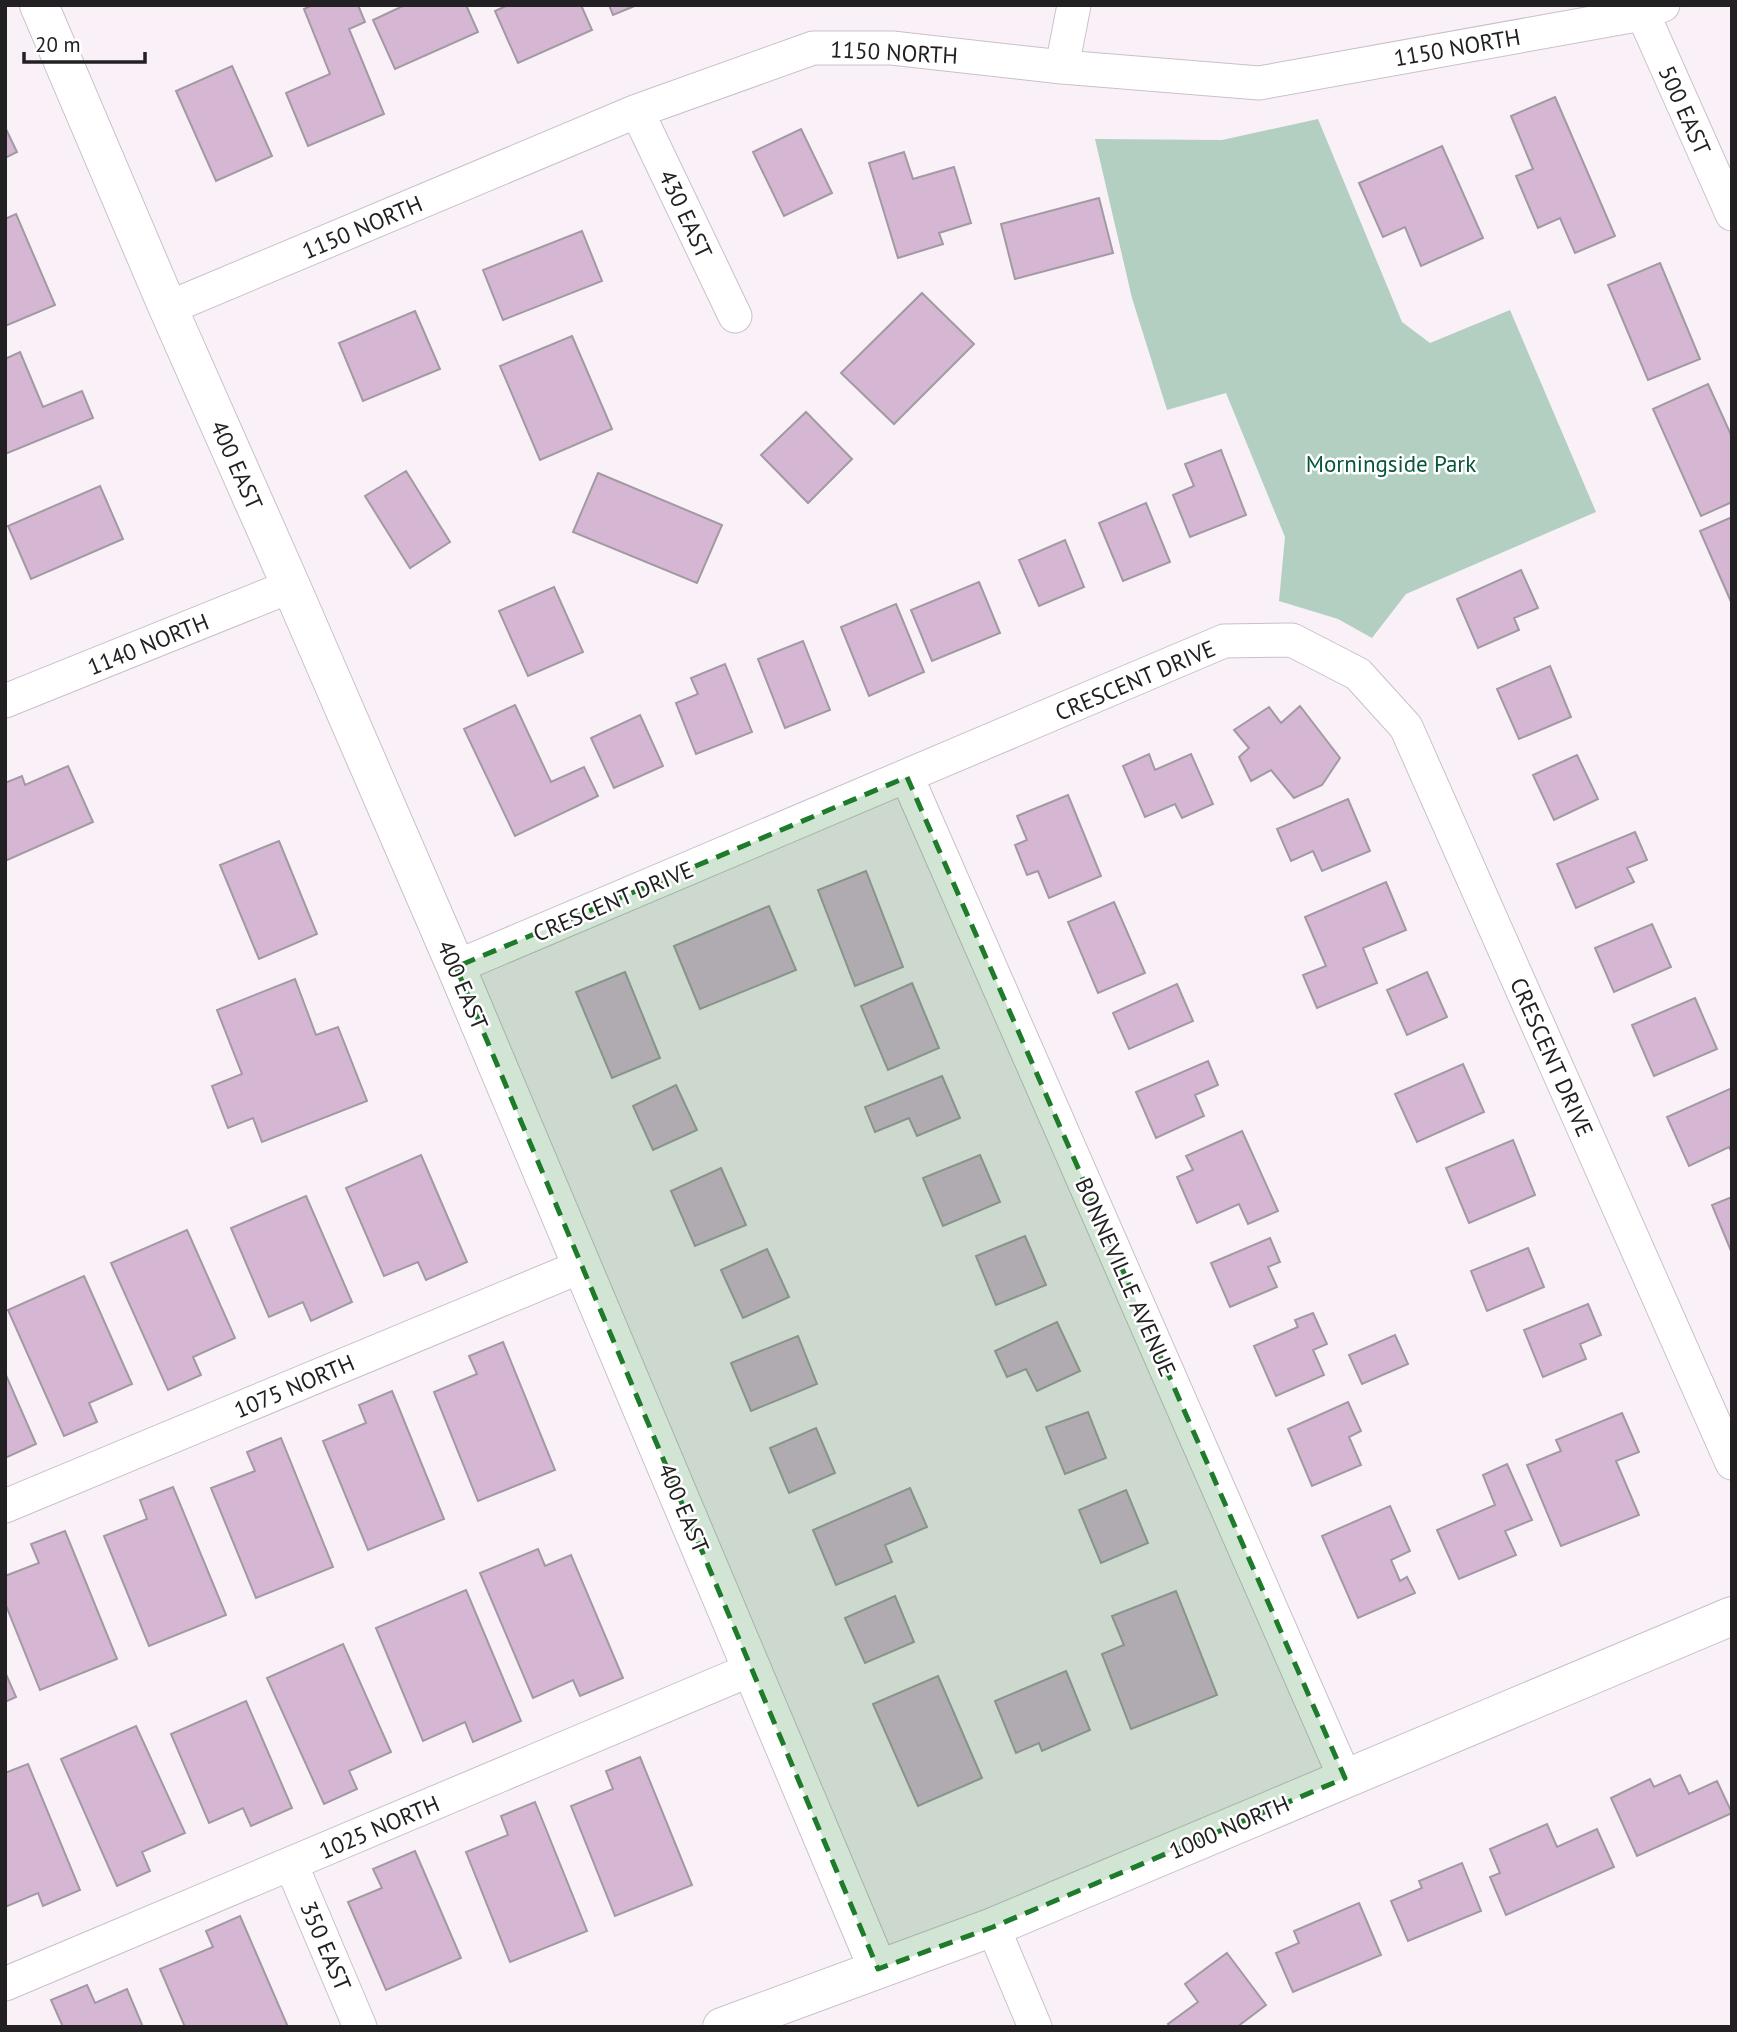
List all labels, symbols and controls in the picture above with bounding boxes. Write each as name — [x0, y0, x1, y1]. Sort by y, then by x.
scale bar — [24, 21, 145, 65]
street label: 1150 NORTH — [1391, 22, 1523, 72]
text: 20 m — [35, 31, 81, 58]
street label: 1150 NORTH — [829, 34, 959, 70]
street label: 500 EAST — [1653, 61, 1718, 159]
street label: 430 EAST — [653, 165, 719, 263]
street label: 1150 NORTH — [297, 189, 427, 265]
street label: 400 EAST — [205, 416, 270, 514]
park label: Morningside Park — [1306, 449, 1476, 478]
street label: 1140 NORTH — [83, 607, 213, 681]
street label: CRESCENT DRIVE — [1051, 633, 1219, 727]
street label: CRESCENT DRIVE — [529, 854, 697, 948]
street label: 400 EAST — [431, 936, 495, 1034]
street label: CRESCENT DRIVE — [1504, 973, 1600, 1141]
street label: BONNEVILLE AVENUE — [1069, 1173, 1183, 1381]
street label: 1075 NORTH — [229, 1348, 359, 1424]
street label: 400 EAST — [652, 1459, 716, 1557]
street label: 1025 NORTH — [314, 1789, 444, 1865]
street label: 1000 NORTH — [1164, 1789, 1294, 1865]
street label: 350 EAST — [294, 1897, 358, 1995]

